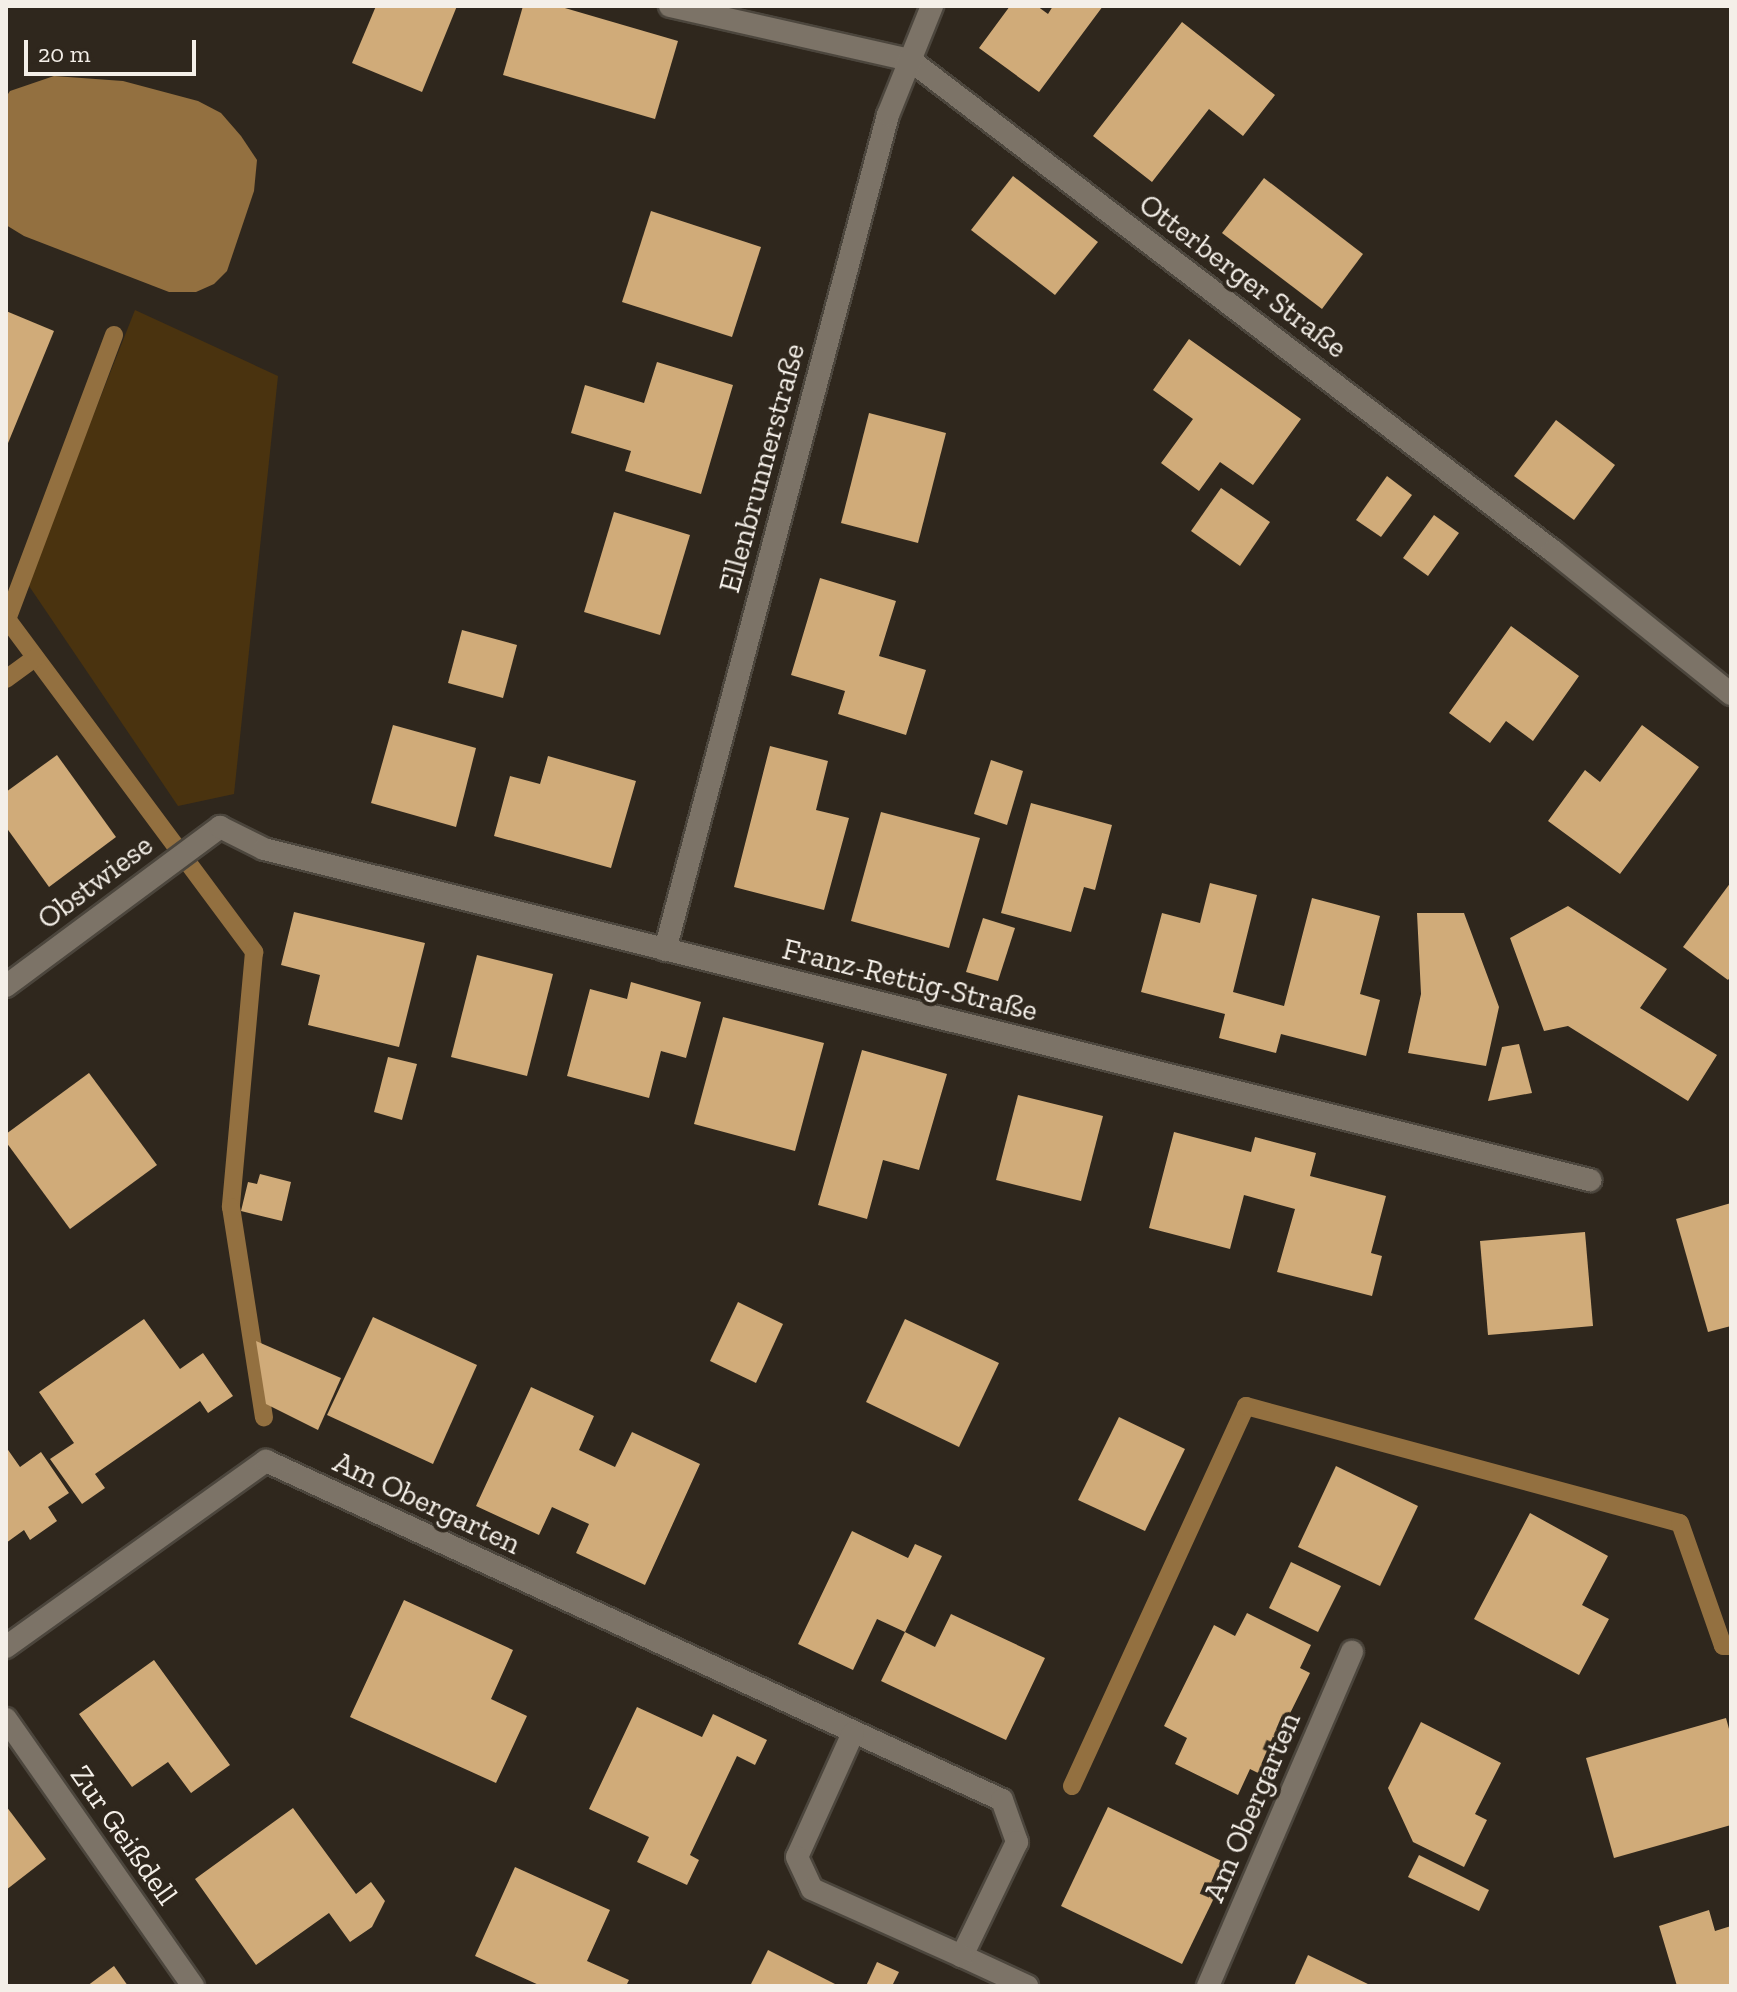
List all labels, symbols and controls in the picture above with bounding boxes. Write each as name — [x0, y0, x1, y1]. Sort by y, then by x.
scale bar — [28, 24, 200, 74]
text: 20 m — [38, 39, 90, 68]
street label: Otterberger Straße — [1132, 186, 1354, 366]
street label: Ellenbrunnerstraße — [711, 339, 813, 597]
street label: Obstwiese — [30, 827, 160, 937]
street label: Franz-Rettig-Straße — [779, 931, 1041, 1029]
street label: Am Obergarten — [328, 1444, 526, 1562]
street label: Am Obergarten — [1196, 1707, 1308, 1907]
street label: Zur Geißdell — [63, 1758, 185, 1912]

